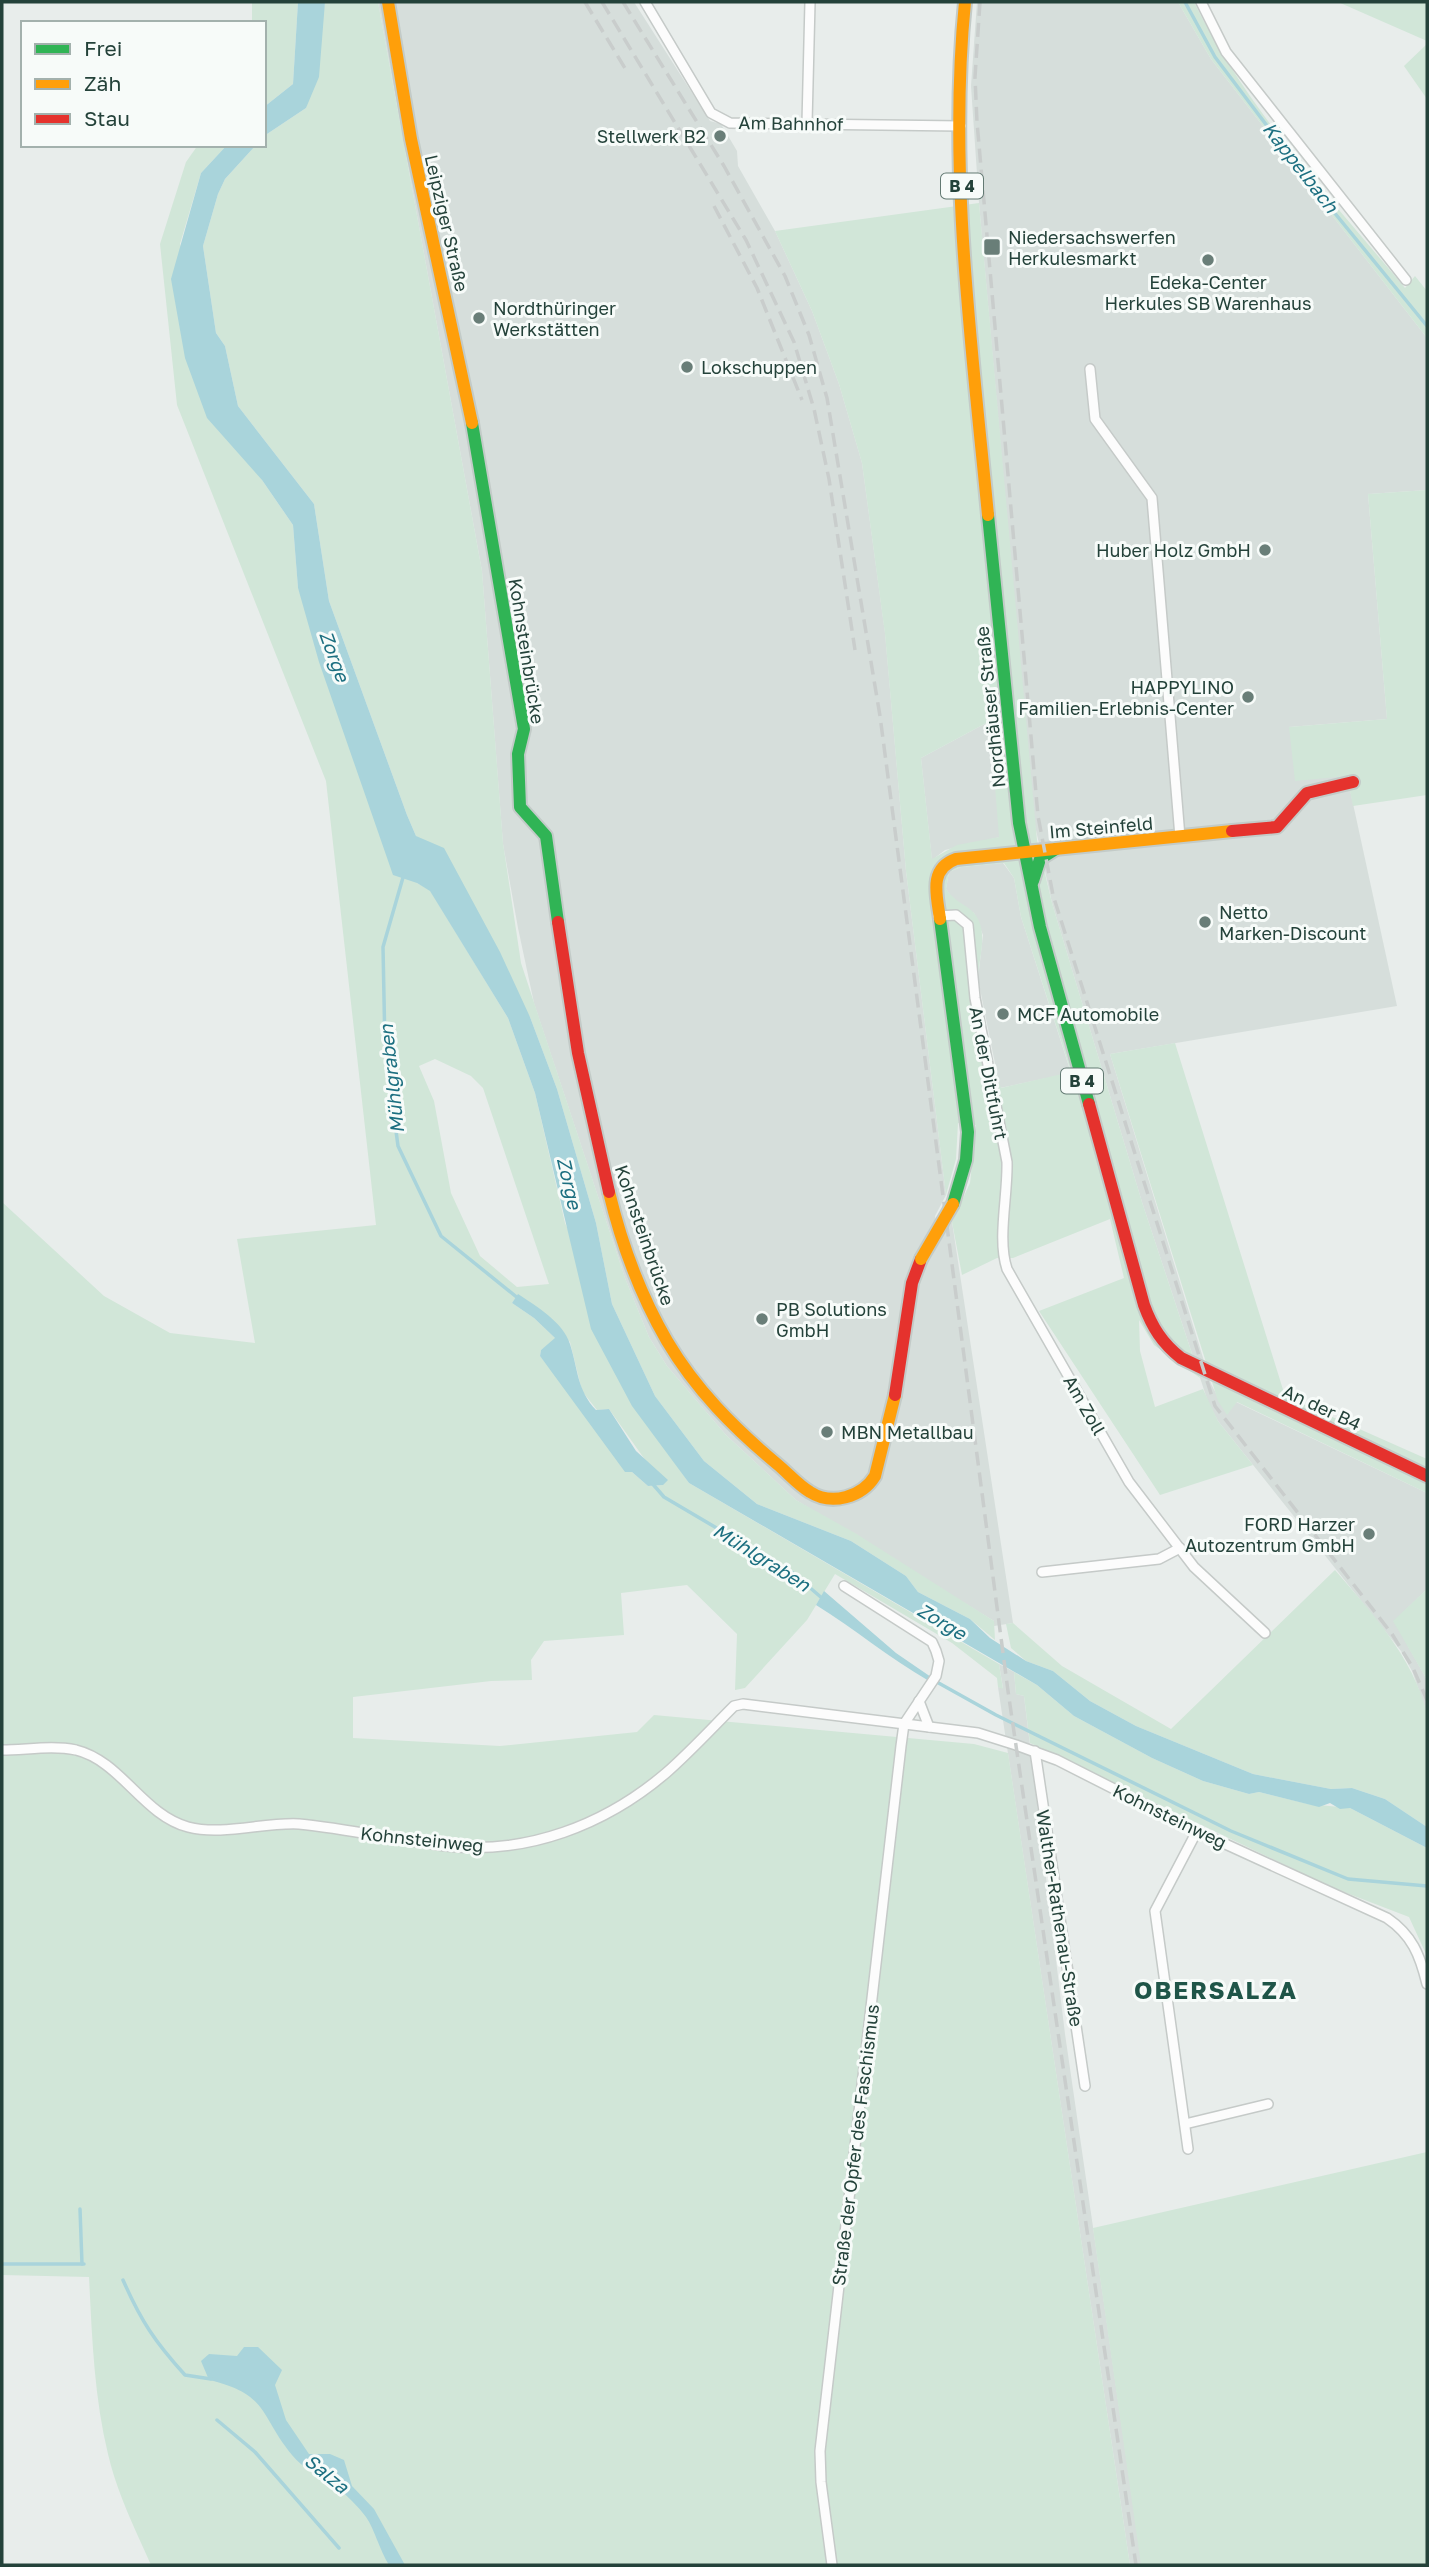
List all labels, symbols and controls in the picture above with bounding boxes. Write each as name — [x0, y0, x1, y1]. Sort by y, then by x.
legend — [21, 21, 266, 147]
text: Frei — [84, 35, 122, 61]
text: Zäh — [84, 70, 121, 96]
text: Stau — [84, 105, 130, 131]
street label: Am Bahnhof — [738, 111, 844, 135]
water label: Kappelbach — [1259, 117, 1344, 218]
place label: Stellwerk B2 — [597, 125, 706, 147]
marker: Stellwerk B2 — [712, 128, 728, 144]
street label: Leipziger Straße — [421, 152, 473, 294]
road number: B 4 — [941, 174, 983, 198]
place label: Niedersachswerfen Herkulesmarkt — [1008, 226, 1176, 269]
marker: Niedersachswerfen Herkulesmarkt — [982, 237, 1002, 257]
marker: Edeka-Center Herkules SB Warenhaus — [1200, 252, 1216, 268]
place label: Edeka-Center Herkules SB Warenhaus — [1104, 271, 1312, 314]
place label: Nordthüringer Werkstätten — [493, 297, 616, 340]
marker: Nordthüringer Werkstätten — [471, 310, 487, 326]
place label: Lokschuppen — [701, 356, 817, 378]
marker: Lokschuppen — [679, 359, 695, 375]
place label: Huber Holz GmbH — [1096, 539, 1251, 561]
marker: Huber Holz GmbH — [1257, 542, 1273, 558]
street label: Kohnsteinbrücke — [505, 577, 549, 725]
street label: Nordhäuser Straße — [971, 625, 1009, 789]
water label: Zorge — [315, 627, 355, 686]
place label: HAPPYLINO Familien-Erlebnis-Center — [1018, 676, 1234, 719]
marker: HAPPYLINO Familien-Erlebnis-Center — [1240, 689, 1256, 705]
street label: Im Steinfeld — [1048, 811, 1154, 843]
place label: Netto Marken-Discount — [1219, 901, 1366, 944]
marker: Netto Marken-Discount — [1197, 914, 1213, 930]
place label: MCF Automobile — [1017, 1003, 1159, 1025]
street label: An der Dittfuhrt — [965, 1004, 1013, 1142]
marker: MCF Automobile — [995, 1006, 1011, 1022]
water label: Mühlgraben — [374, 1022, 408, 1135]
road number: B 4 — [1061, 1068, 1103, 1093]
water label: Zorge — [553, 1155, 588, 1213]
street label: Kohnsteinbrücke — [611, 1162, 679, 1308]
place label: PB Solutions GmbH — [776, 1298, 887, 1341]
marker: PB Solutions GmbH — [754, 1311, 770, 1327]
street label: Am Zoll — [1059, 1371, 1111, 1439]
street label: An der B4 — [1279, 1379, 1365, 1435]
place label: MBN Metallbau — [841, 1421, 974, 1443]
marker: MBN Metallbau — [819, 1424, 835, 1440]
place label: FORD Harzer Autozentrum GmbH — [1185, 1513, 1355, 1556]
water label: Mühlgraben — [709, 1518, 816, 1596]
marker: FORD Harzer Autozentrum GmbH — [1361, 1526, 1377, 1542]
water label: Zorge — [914, 1598, 972, 1645]
street label: Kohnsteinweg — [1110, 1779, 1230, 1853]
street label: Walther-Rathenau-Straße — [1032, 1808, 1088, 2028]
street label: Kohnsteinweg — [359, 1822, 485, 1856]
district label: OBERSALZA — [1134, 1975, 1298, 2004]
street label: Straße der Opfer des Faschismus — [827, 2003, 883, 2287]
water label: Salza — [300, 2448, 354, 2498]

